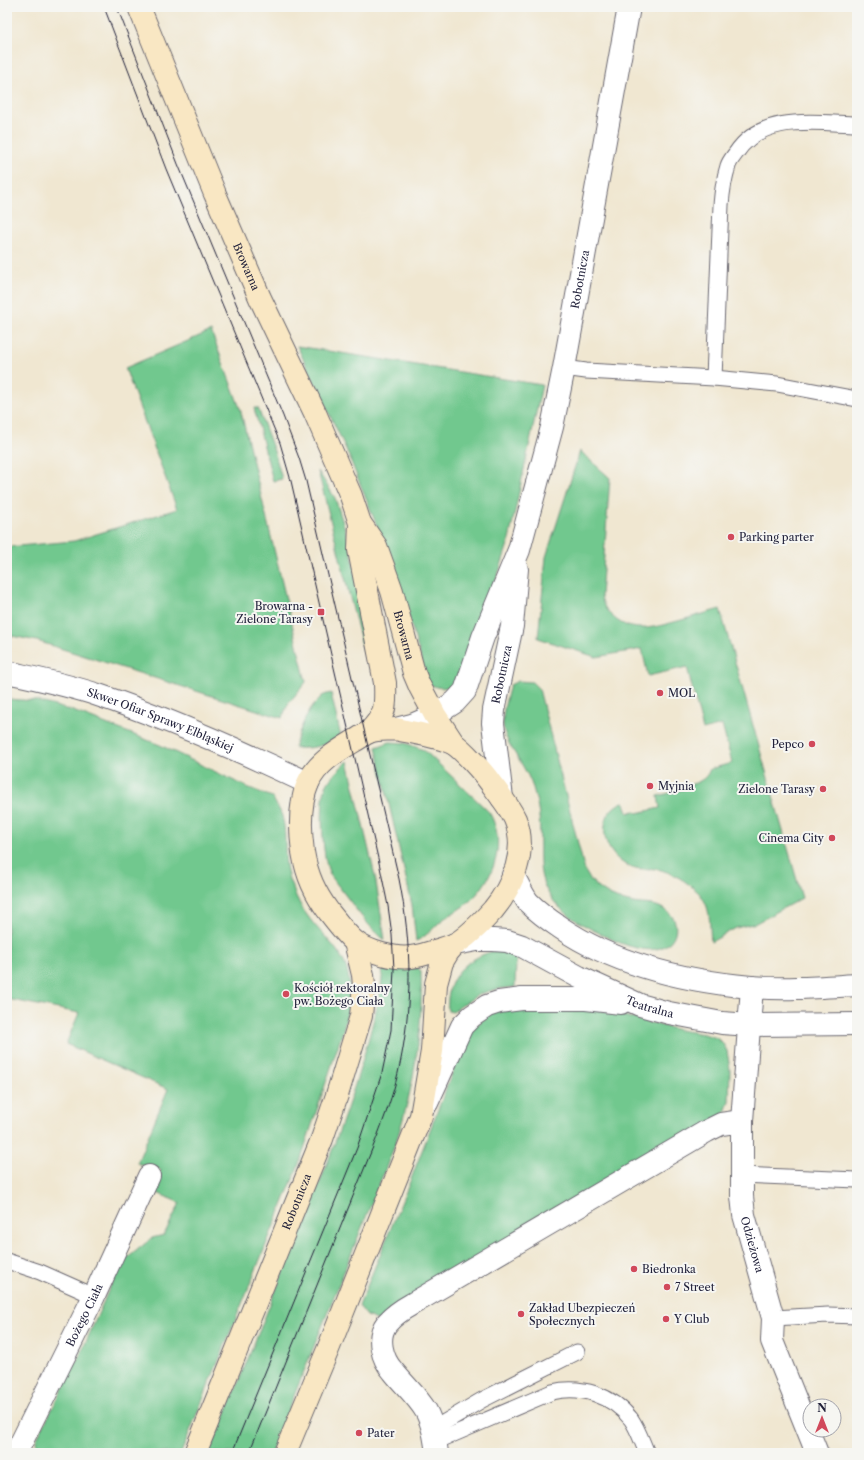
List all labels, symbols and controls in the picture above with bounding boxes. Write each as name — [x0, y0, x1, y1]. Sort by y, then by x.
street label: Browarna — [230, 241, 263, 293]
street label: Robotnicza — [568, 249, 592, 310]
place label: Parking parter — [739, 530, 814, 544]
marker: Parking parter — [726, 532, 736, 542]
place label: Browarna - Zielone Tarasy — [236, 599, 314, 626]
marker: Browarna - Zielone Tarasy — [316, 607, 326, 617]
street label: Browarna — [391, 609, 417, 661]
street label: Robotnicza — [489, 644, 515, 705]
street label: Skwer Ofiar Sprawy Elbląskiej — [85, 685, 236, 755]
place label: MOL — [668, 686, 696, 700]
marker: MOL — [655, 688, 665, 698]
place label: Pepco — [772, 737, 804, 751]
marker: Pepco — [807, 739, 817, 749]
place label: Myjnia — [658, 779, 694, 793]
marker: Myjnia — [645, 781, 655, 791]
place label: Zielone Tarasy — [738, 782, 816, 796]
marker: Zielone Tarasy — [818, 784, 828, 794]
place label: Cinema City — [758, 831, 825, 845]
marker: Cinema City — [827, 833, 837, 843]
place label: Kościół rektoralny pw. Bożego Ciała — [294, 981, 391, 1008]
marker: Kościół rektoralny pw. Bożego Ciała — [281, 989, 291, 999]
street label: Teatralna — [624, 992, 675, 1021]
street label: Robotnicza — [279, 1171, 314, 1232]
street label: Odzieżowa — [738, 1215, 767, 1274]
place label: Biedronka — [642, 1262, 696, 1276]
marker: Biedronka — [629, 1264, 639, 1274]
place label: 7 Street — [675, 1280, 715, 1294]
street label: Bożego Ciała — [63, 1281, 106, 1349]
marker: 7 Street — [662, 1282, 672, 1292]
place label: Zakład Ubezpieczeń Społecznych — [529, 1301, 635, 1328]
marker: Zakład Ubezpieczeń Społecznych — [516, 1309, 526, 1319]
place label: Y Club — [673, 1312, 710, 1326]
marker: Y Club — [661, 1314, 671, 1324]
north arrow — [802, 1398, 842, 1438]
text: N — [817, 1401, 827, 1415]
place label: Pater — [367, 1426, 395, 1440]
marker: Pater — [354, 1428, 364, 1438]

